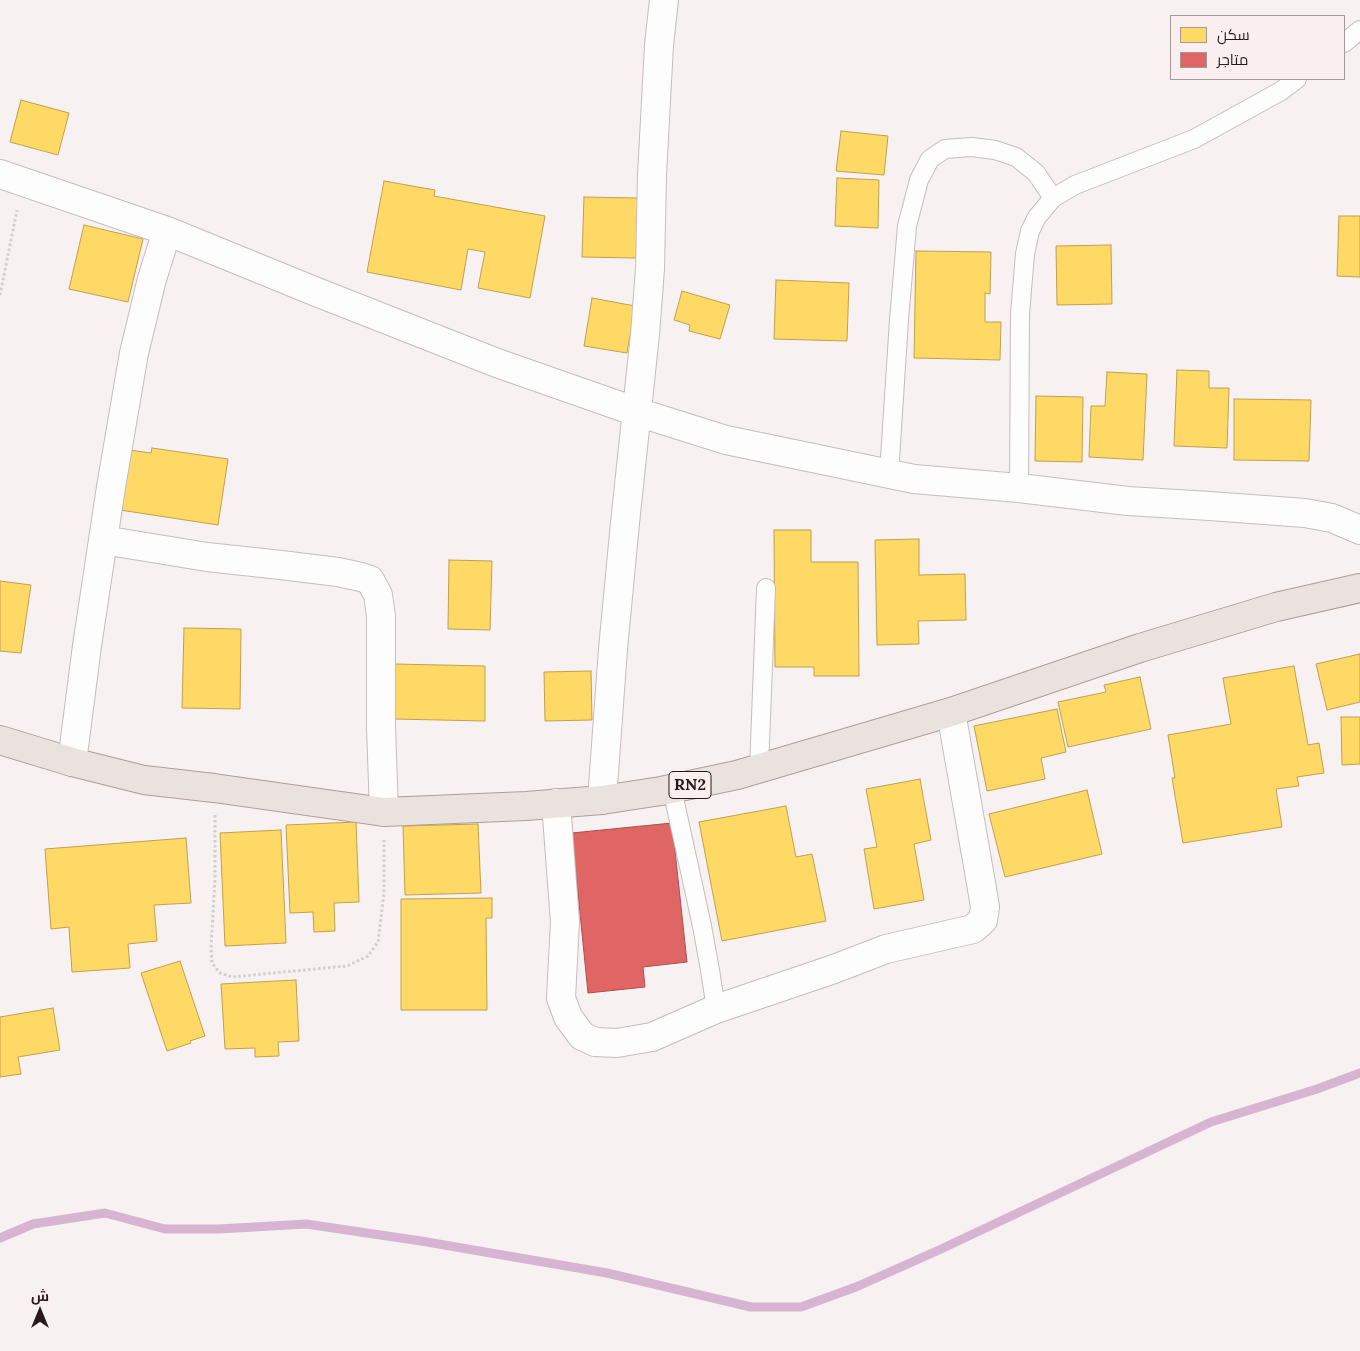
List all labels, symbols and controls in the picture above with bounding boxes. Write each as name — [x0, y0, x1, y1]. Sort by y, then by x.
legend — [1170, 15, 1345, 80]
text: سكن — [1217, 25, 1250, 44]
text: متاجر — [1217, 50, 1248, 69]
road number: RN2 — [669, 772, 711, 798]
north arrow — [15, 1286, 65, 1336]
text: ش — [31, 1287, 49, 1305]

